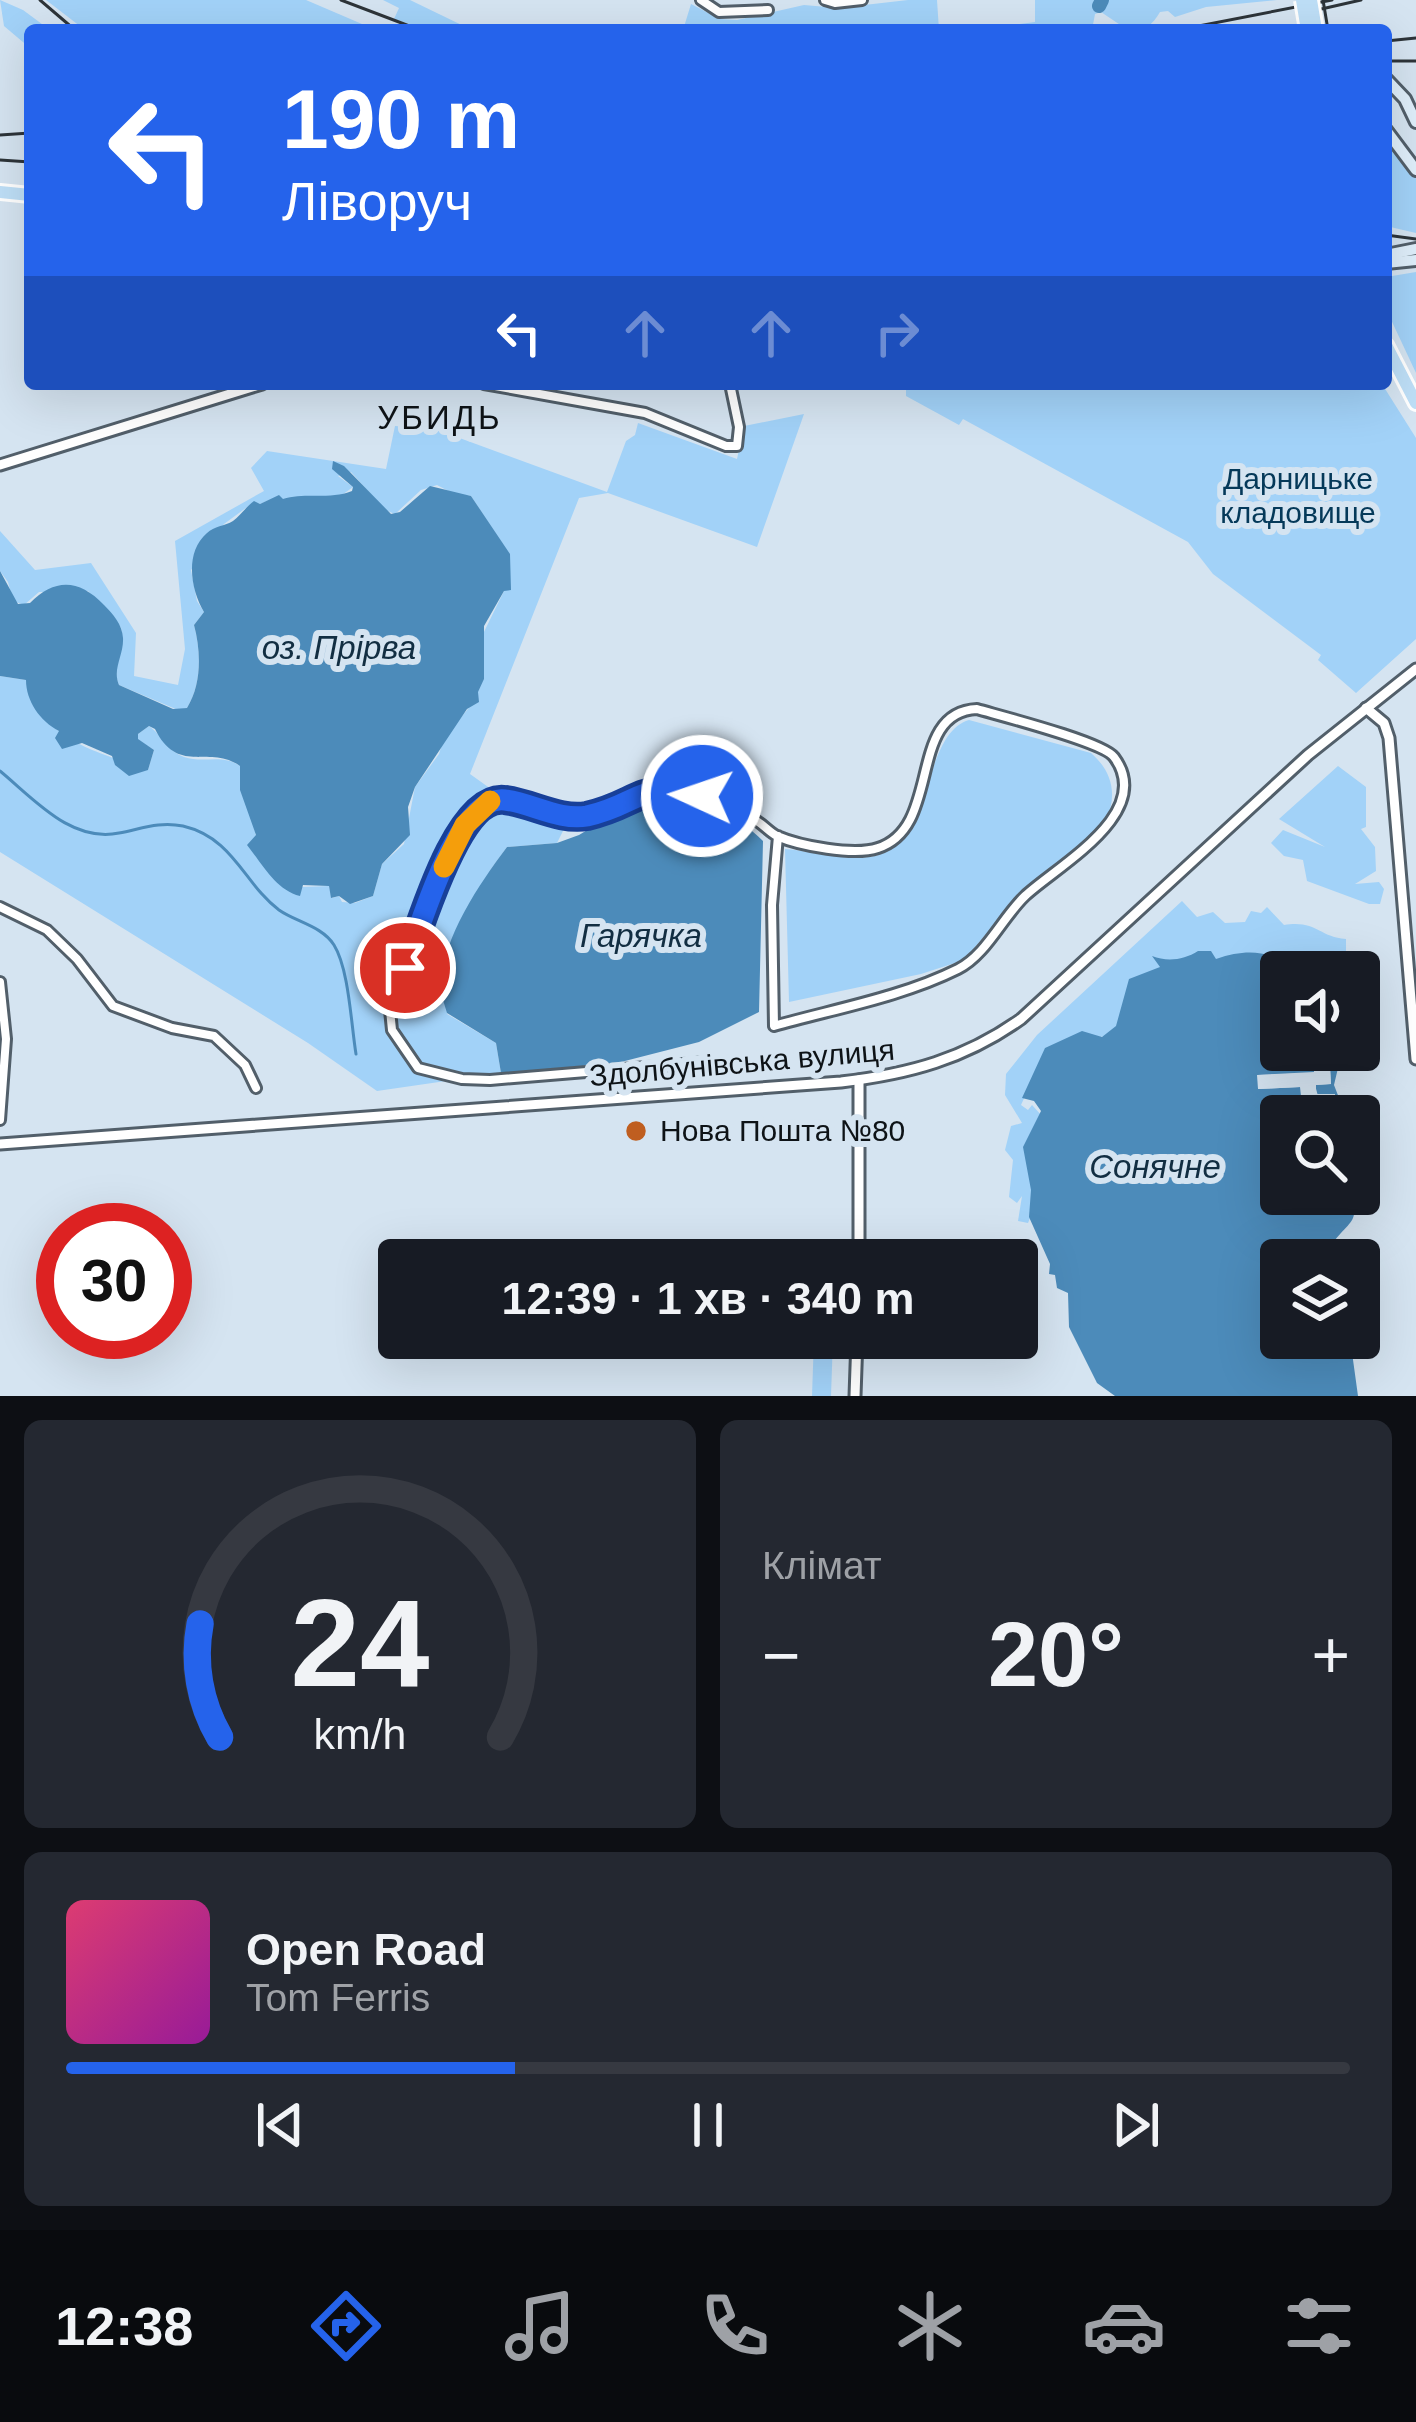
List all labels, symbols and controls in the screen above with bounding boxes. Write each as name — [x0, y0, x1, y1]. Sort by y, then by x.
icon: left — [84, 72, 240, 228]
text: 190 m — [282, 72, 520, 166]
text: Ліворуч — [282, 171, 472, 231]
icon: left — [486, 300, 552, 366]
icon: ahead — [612, 300, 678, 366]
icon: ahead — [738, 300, 804, 366]
icon: right — [864, 300, 930, 366]
district label: УБИДЬ — [377, 399, 503, 436]
park label: Дарницьке кладовище — [1220, 462, 1376, 529]
water label: оз. Прірва — [262, 629, 416, 666]
position arrow — [639, 733, 765, 859]
pin — [354, 917, 456, 1019]
water label: Гарячка — [580, 917, 702, 954]
icon: arrive — [372, 935, 438, 1001]
map controls — [1260, 951, 1380, 1359]
button: sound — [1260, 951, 1380, 1071]
street label: Здолбунівська вулиця — [588, 1033, 896, 1092]
button: search — [1260, 1095, 1380, 1215]
place label: Нова Пошта №80 — [660, 1114, 905, 1147]
marker: Нова Пошта №80 — [623, 1118, 649, 1144]
water label: Сонячне — [1089, 1148, 1221, 1185]
speed limit sign: 30 — [36, 1203, 192, 1359]
button: layers — [1260, 1239, 1380, 1359]
text: 12:39 · 1 хв · 340 m — [502, 1273, 914, 1324]
text: Клімат — [762, 1544, 882, 1587]
text: 24 — [291, 1573, 429, 1712]
text: 20° — [988, 1605, 1124, 1705]
text: − — [762, 1618, 801, 1692]
text: + — [1311, 1618, 1350, 1692]
text: km/h — [314, 1710, 406, 1758]
text: Open Road — [246, 1924, 486, 1975]
text: Tom Ferris — [246, 1976, 430, 2019]
icon: previous — [247, 2092, 313, 2158]
icon: pause — [675, 2092, 741, 2158]
icon: next — [1103, 2092, 1169, 2158]
icon: directions — [304, 2284, 388, 2368]
icon: music — [498, 2284, 582, 2368]
icon: phone — [693, 2284, 777, 2368]
icon: climate — [888, 2284, 972, 2368]
icon: car — [1082, 2284, 1166, 2368]
icon: filters — [1277, 2284, 1361, 2368]
text: 12:38 — [55, 2296, 193, 2356]

